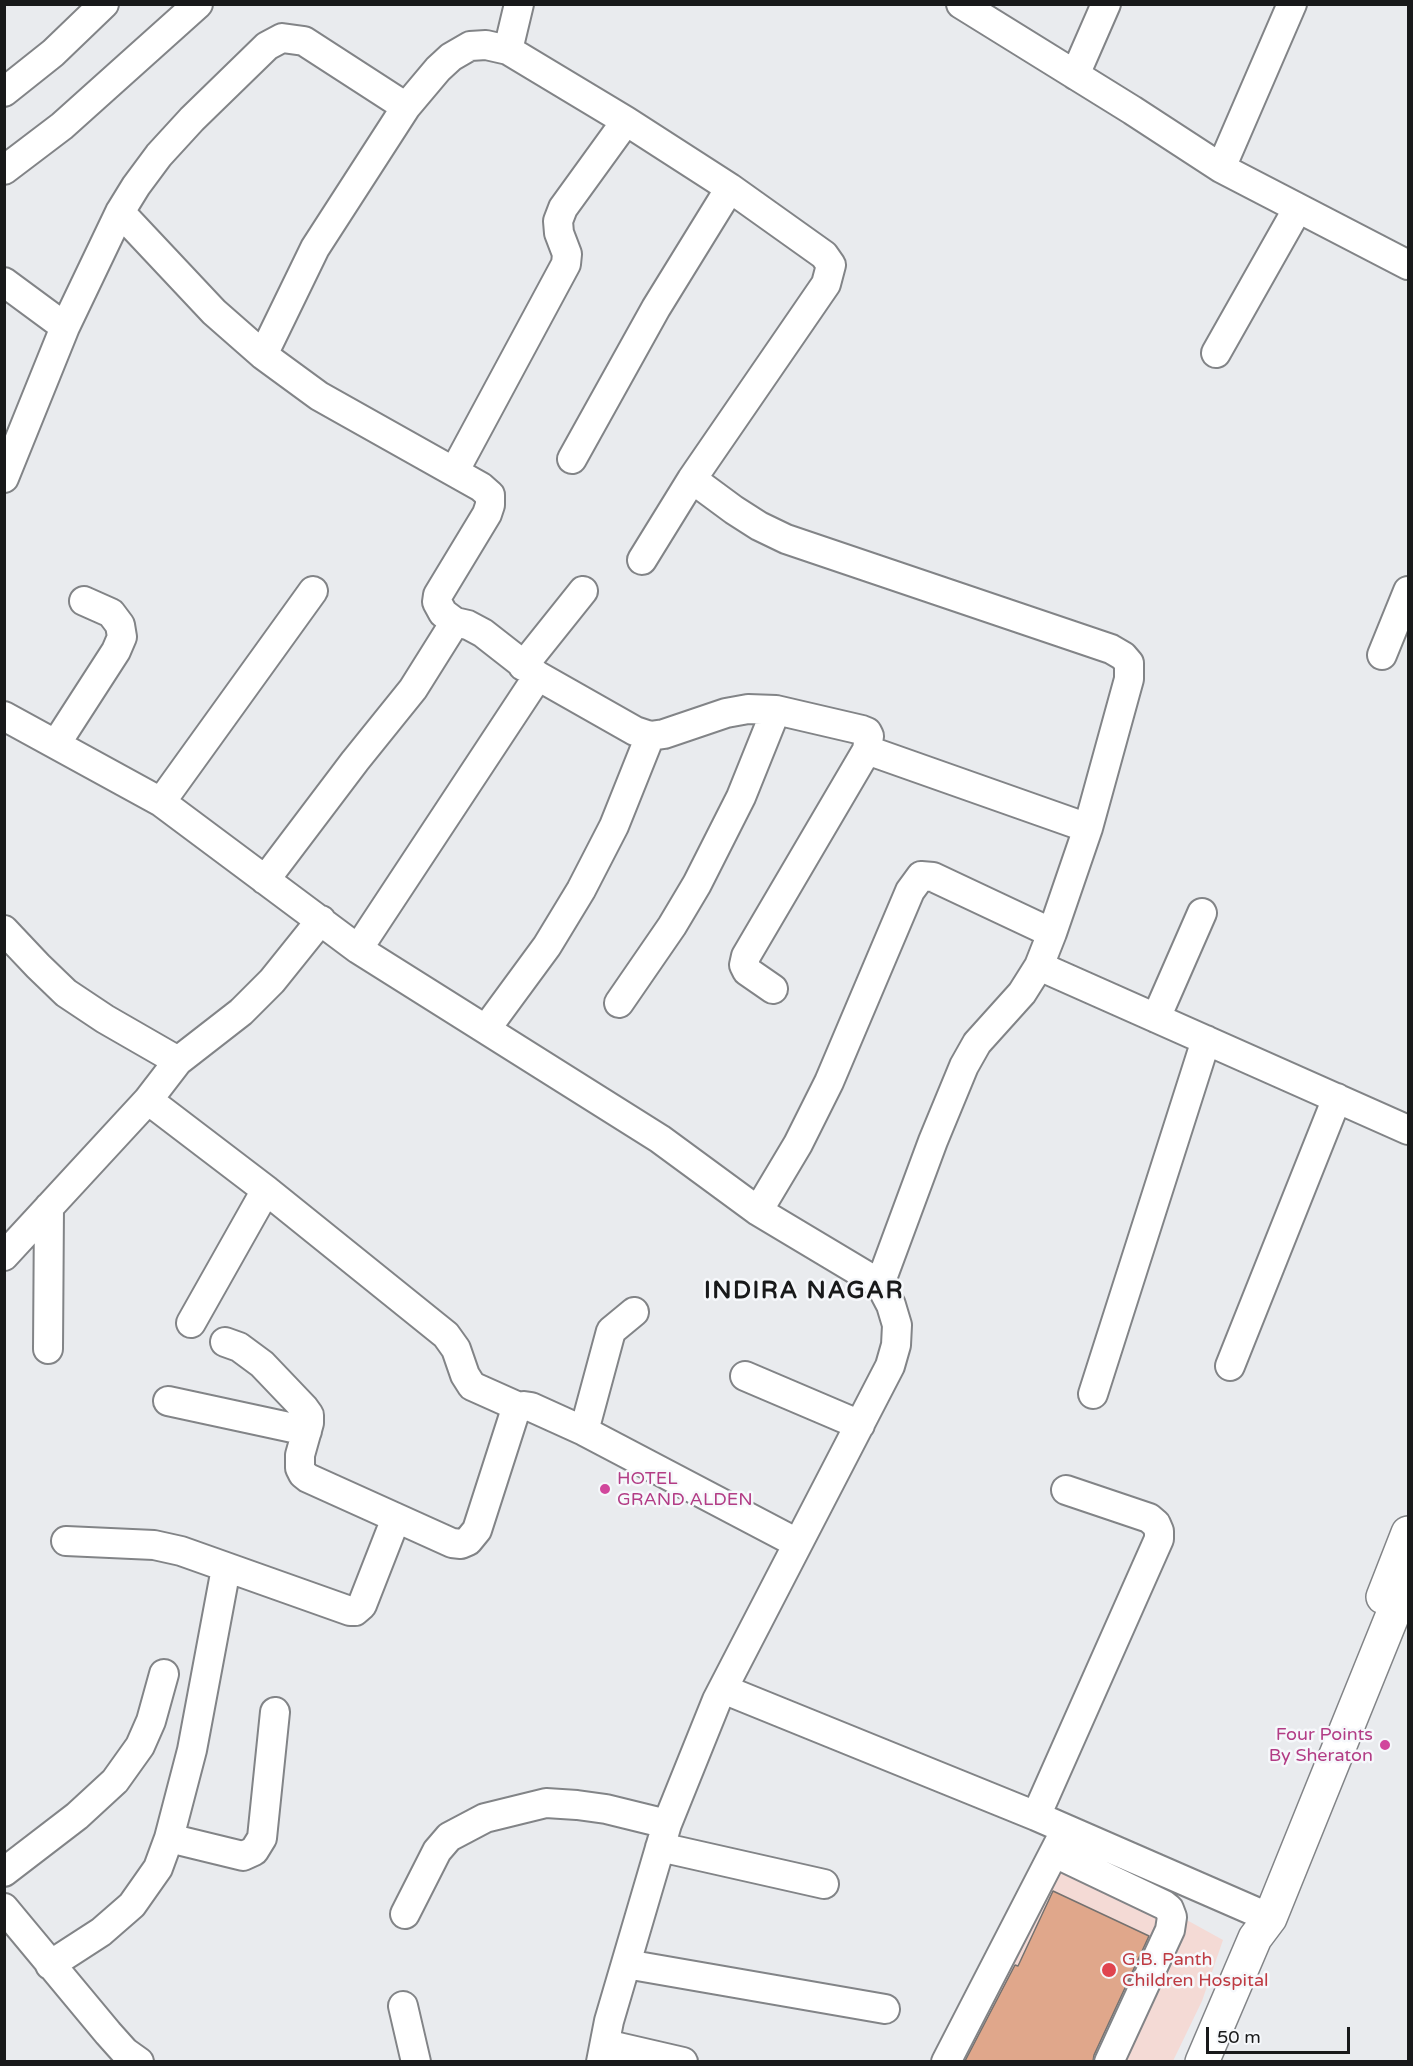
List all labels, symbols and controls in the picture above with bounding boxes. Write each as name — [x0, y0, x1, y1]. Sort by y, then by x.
district label: INDIRA NAGAR — [704, 1278, 904, 1306]
place label: HOTEL GRAND ALDEN — [617, 1468, 753, 1510]
marker: HOTEL GRAND ALDEN — [598, 1482, 612, 1496]
place label: Four Points By Sheraton — [1269, 1724, 1373, 1766]
marker: Four Points By Sheraton — [1378, 1738, 1392, 1752]
place label: G.B. Panth Children Hospital — [1122, 1949, 1268, 1992]
marker: G.B. Panth Children Hospital — [1100, 1961, 1118, 1979]
scale bar — [1209, 2015, 1353, 2053]
text: 50 m — [1217, 2026, 1261, 2048]

